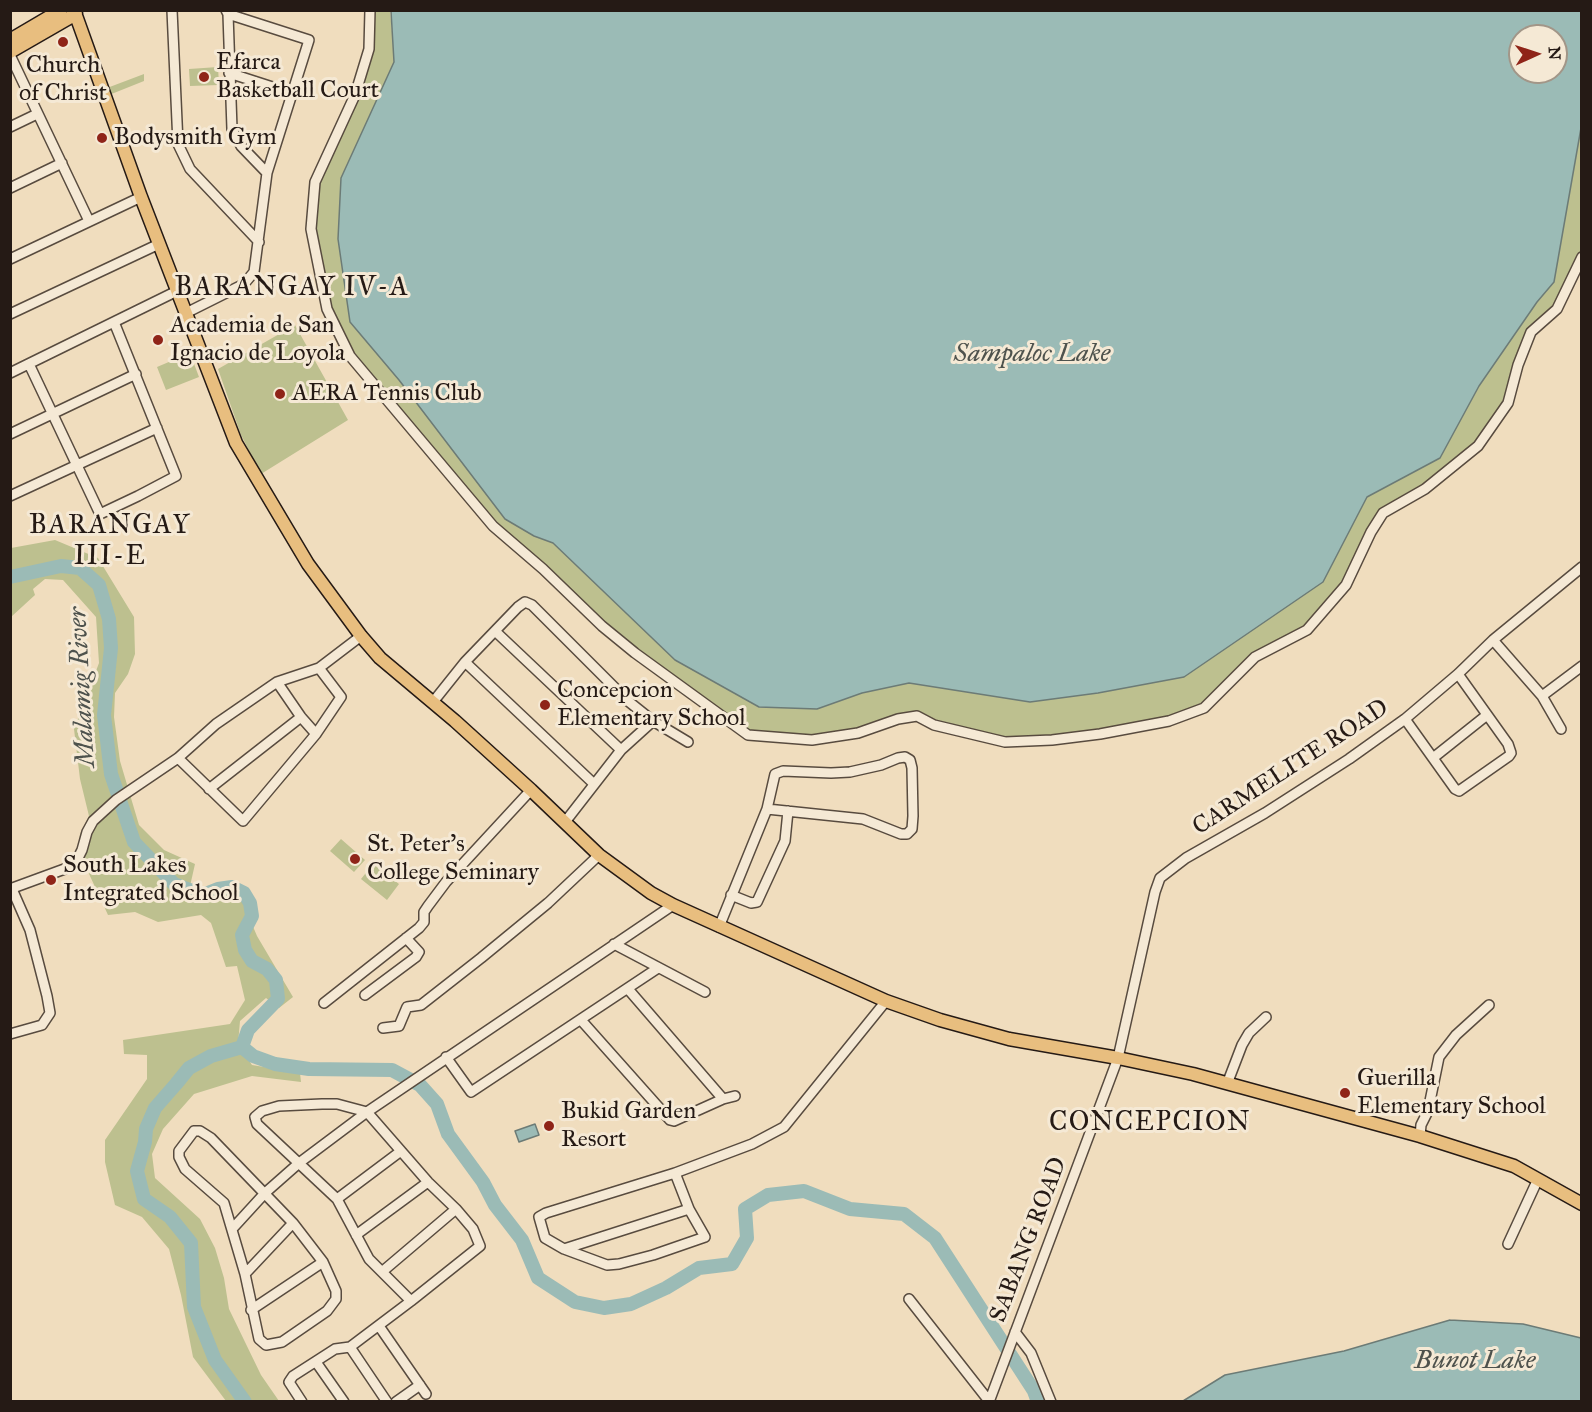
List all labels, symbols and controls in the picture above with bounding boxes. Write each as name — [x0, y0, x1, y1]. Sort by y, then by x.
north arrow — [1508, 24, 1568, 84]
marker: Church of Christ — [56, 35, 70, 49]
text: N — [1545, 46, 1564, 60]
place label: Efarca Basketball Court — [216, 49, 379, 105]
place label: Church of Christ — [19, 52, 107, 108]
marker: Efarca Basketball Court — [197, 70, 211, 84]
place label: Bodysmith Gym — [114, 124, 277, 152]
marker: Bodysmith Gym — [95, 131, 109, 145]
district label: BARANGAY IV-A — [174, 272, 410, 304]
place label: Academia de San Ignacio de Loyola — [170, 312, 345, 368]
marker: Academia de San Ignacio de Loyola — [151, 333, 165, 347]
water label: Sampaloc Lake — [954, 339, 1110, 371]
place label: AERA Tennis Club — [292, 380, 482, 408]
marker: AERA Tennis Club — [273, 387, 287, 401]
district label: BARANGAY III-E — [29, 510, 191, 573]
water label: Malamig River — [63, 606, 103, 768]
place label: Concepcion Elementary School — [557, 677, 746, 733]
street label: CARMELITE ROAD — [1188, 694, 1394, 842]
marker: Concepcion Elementary School — [538, 698, 552, 712]
place label: St. Peter's College Seminary — [367, 831, 539, 887]
place label: South Lakes Integrated School — [63, 852, 239, 908]
marker: St. Peter's College Seminary — [348, 852, 362, 866]
marker: South Lakes Integrated School — [44, 873, 58, 887]
place label: Guerilla Elementary School — [1357, 1065, 1546, 1121]
marker: Guerilla Elementary School — [1338, 1086, 1352, 1100]
place label: Bukid Garden Resort — [561, 1098, 696, 1154]
district label: CONCEPCION — [1049, 1107, 1251, 1139]
marker: Bukid Garden Resort — [542, 1119, 556, 1133]
street label: SABANG ROAD — [984, 1153, 1074, 1327]
water label: Bunot Lake — [1415, 1346, 1535, 1378]

